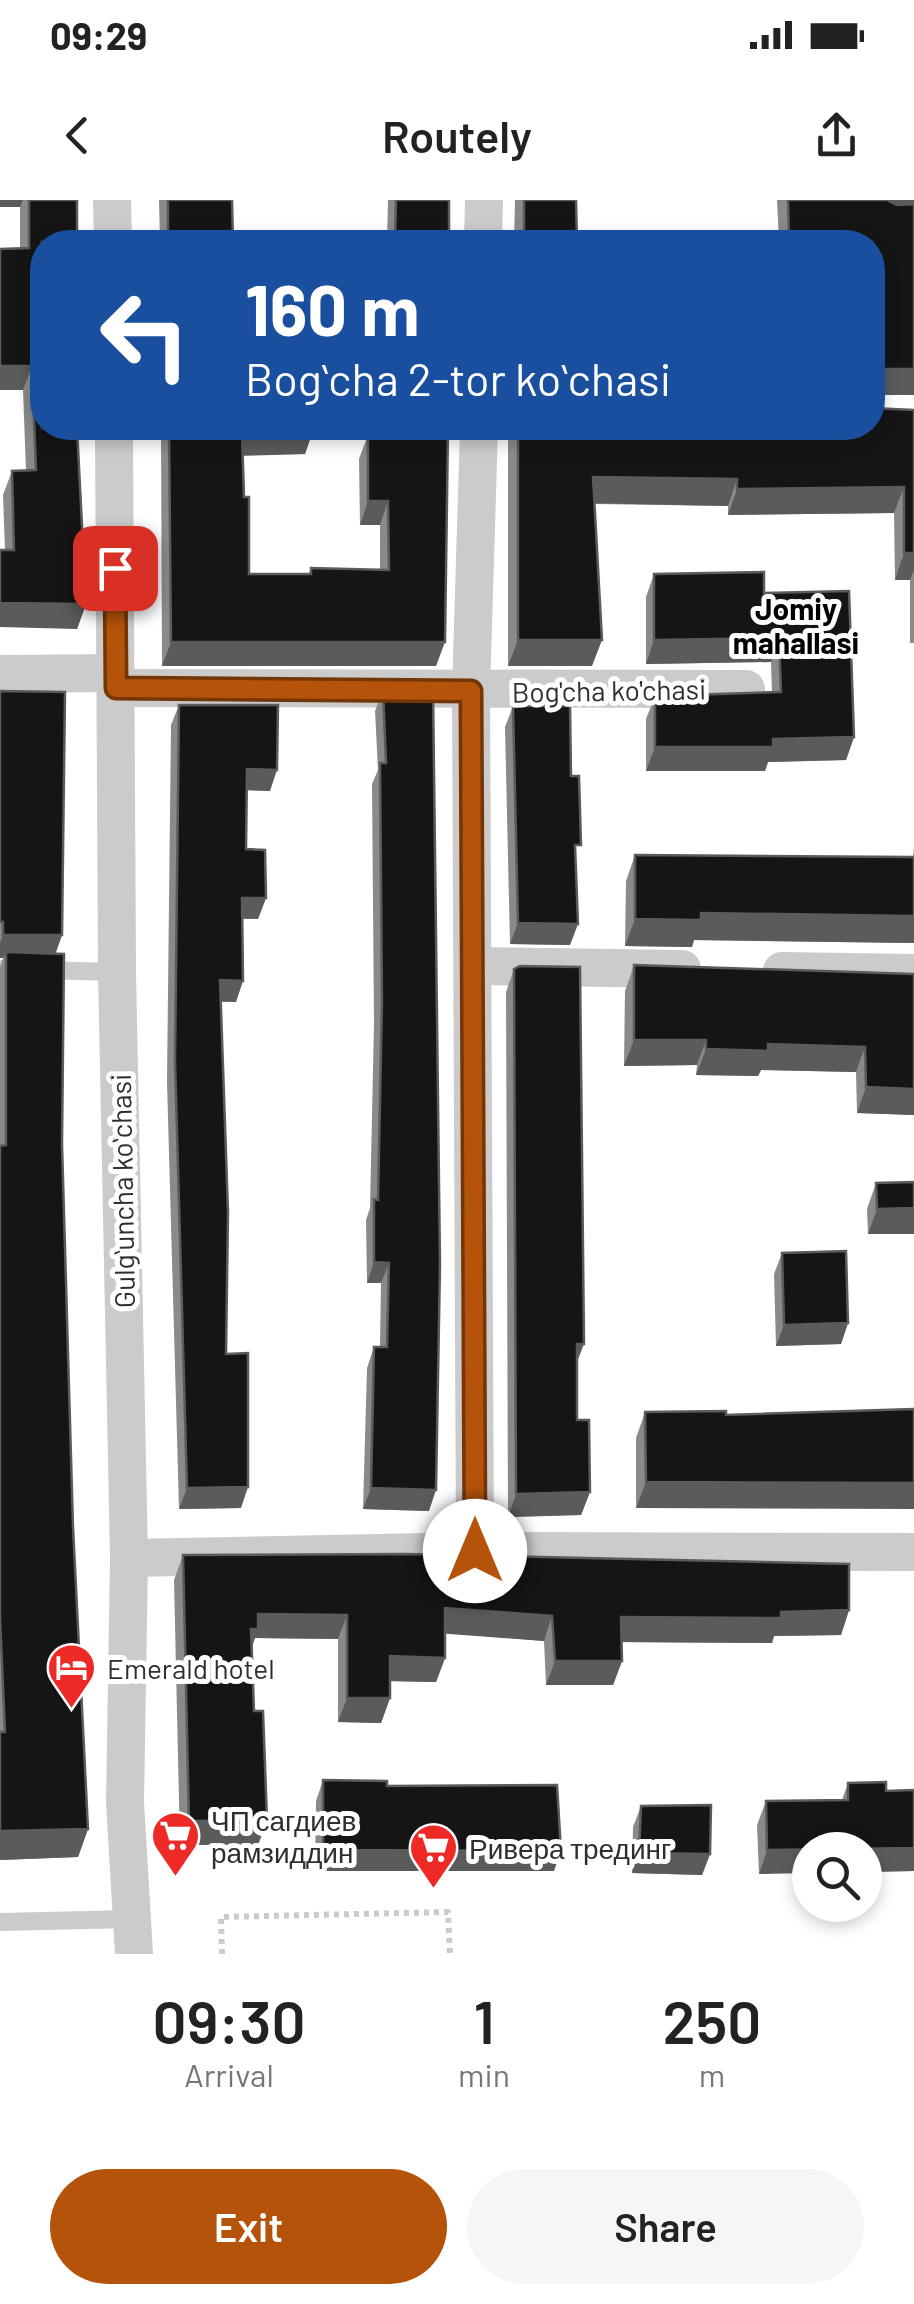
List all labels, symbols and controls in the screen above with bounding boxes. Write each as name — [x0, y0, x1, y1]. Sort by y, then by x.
text: 09:29 — [50, 12, 147, 58]
icon: back — [50, 108, 105, 163]
text: Routely — [382, 108, 532, 162]
icon: share — [809, 108, 864, 163]
text: 160 m — [245, 266, 420, 350]
icon: left — [80, 270, 210, 400]
text: Bogʻcha 2-tor koʻchasi — [245, 351, 671, 405]
pin — [73, 526, 158, 611]
icon: arrive — [88, 541, 143, 596]
district label: Jomiy mahallasi — [733, 590, 859, 660]
street label: Bog'cha ko'chasi — [511, 671, 707, 709]
street label: Gulgʻuncha koʻchasi — [103, 1074, 141, 1308]
position arrow — [423, 1499, 527, 1603]
hotel icon: Emerald hotel — [46, 1642, 98, 1710]
place label: Emerald hotel — [107, 1651, 275, 1685]
place label: ЧП сагдиев рамзиддин — [211, 1803, 356, 1869]
supermarket icon: ЧП сагдиев рамзиддин — [150, 1810, 202, 1878]
supermarket icon: Ривера трединг — [408, 1822, 460, 1890]
place label: Ривера трединг — [469, 1831, 671, 1865]
map controls — [792, 1832, 882, 1922]
button: search — [792, 1832, 882, 1922]
text: 09:30 — [153, 1984, 306, 2056]
text: 1 — [473, 1984, 495, 2056]
text: 250 — [662, 1984, 761, 2056]
text: Arrival — [184, 2055, 274, 2093]
text: min — [458, 2055, 510, 2093]
text: m — [699, 2055, 725, 2093]
button: Exit — [50, 2169, 447, 2284]
button: Share — [467, 2169, 864, 2284]

